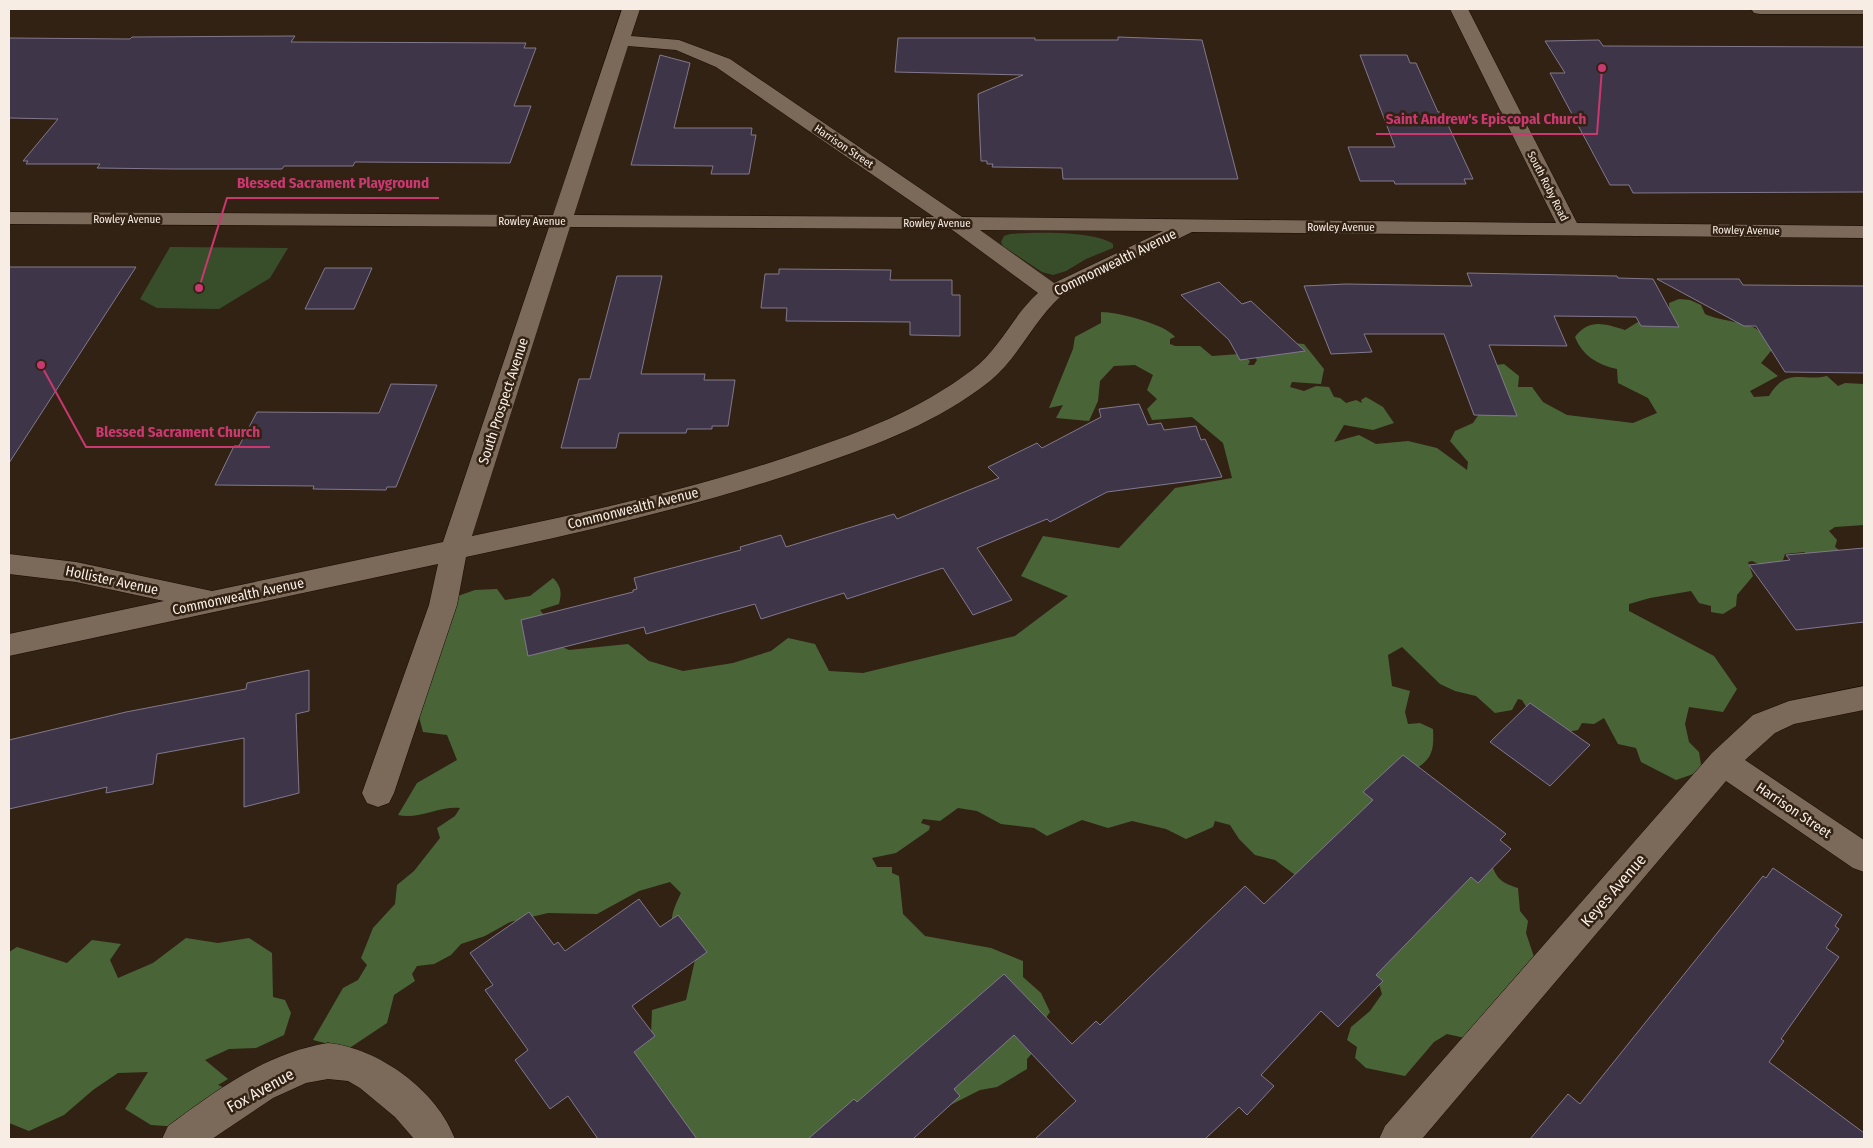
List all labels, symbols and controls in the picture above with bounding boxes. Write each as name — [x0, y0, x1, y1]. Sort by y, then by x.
callout: Saint Andrew's Episcopal Church — [1376, 104, 1597, 134]
text: Saint Andrew's Episcopal Church — [1386, 110, 1586, 128]
street label: Harrison Street — [812, 122, 876, 171]
street label: South Roby Road — [1524, 149, 1571, 223]
callout: Blessed Sacrament Playground — [227, 168, 439, 198]
text: Blessed Sacrament Playground — [237, 174, 429, 192]
street label: Rowley Avenue — [93, 213, 161, 226]
street label: Rowley Avenue — [498, 215, 566, 228]
street label: Rowley Avenue — [903, 217, 971, 230]
street label: Rowley Avenue — [1307, 221, 1375, 234]
street label: Rowley Avenue — [1712, 223, 1780, 238]
street label: Commonwealth Avenue — [1051, 225, 1179, 299]
street label: South Prospect Avenue — [475, 336, 532, 467]
callout: Blessed Sacrament Church — [86, 417, 270, 447]
text: Blessed Sacrament Church — [96, 423, 260, 441]
street label: Commonwealth Avenue — [566, 484, 700, 533]
street label: Hollister Avenue — [64, 562, 160, 599]
street label: Commonwealth Avenue — [171, 574, 306, 619]
street label: Harrison Street — [1753, 779, 1835, 842]
street label: Keyes Avenue — [1577, 850, 1650, 930]
street label: Fox Avenue — [223, 1064, 297, 1117]

